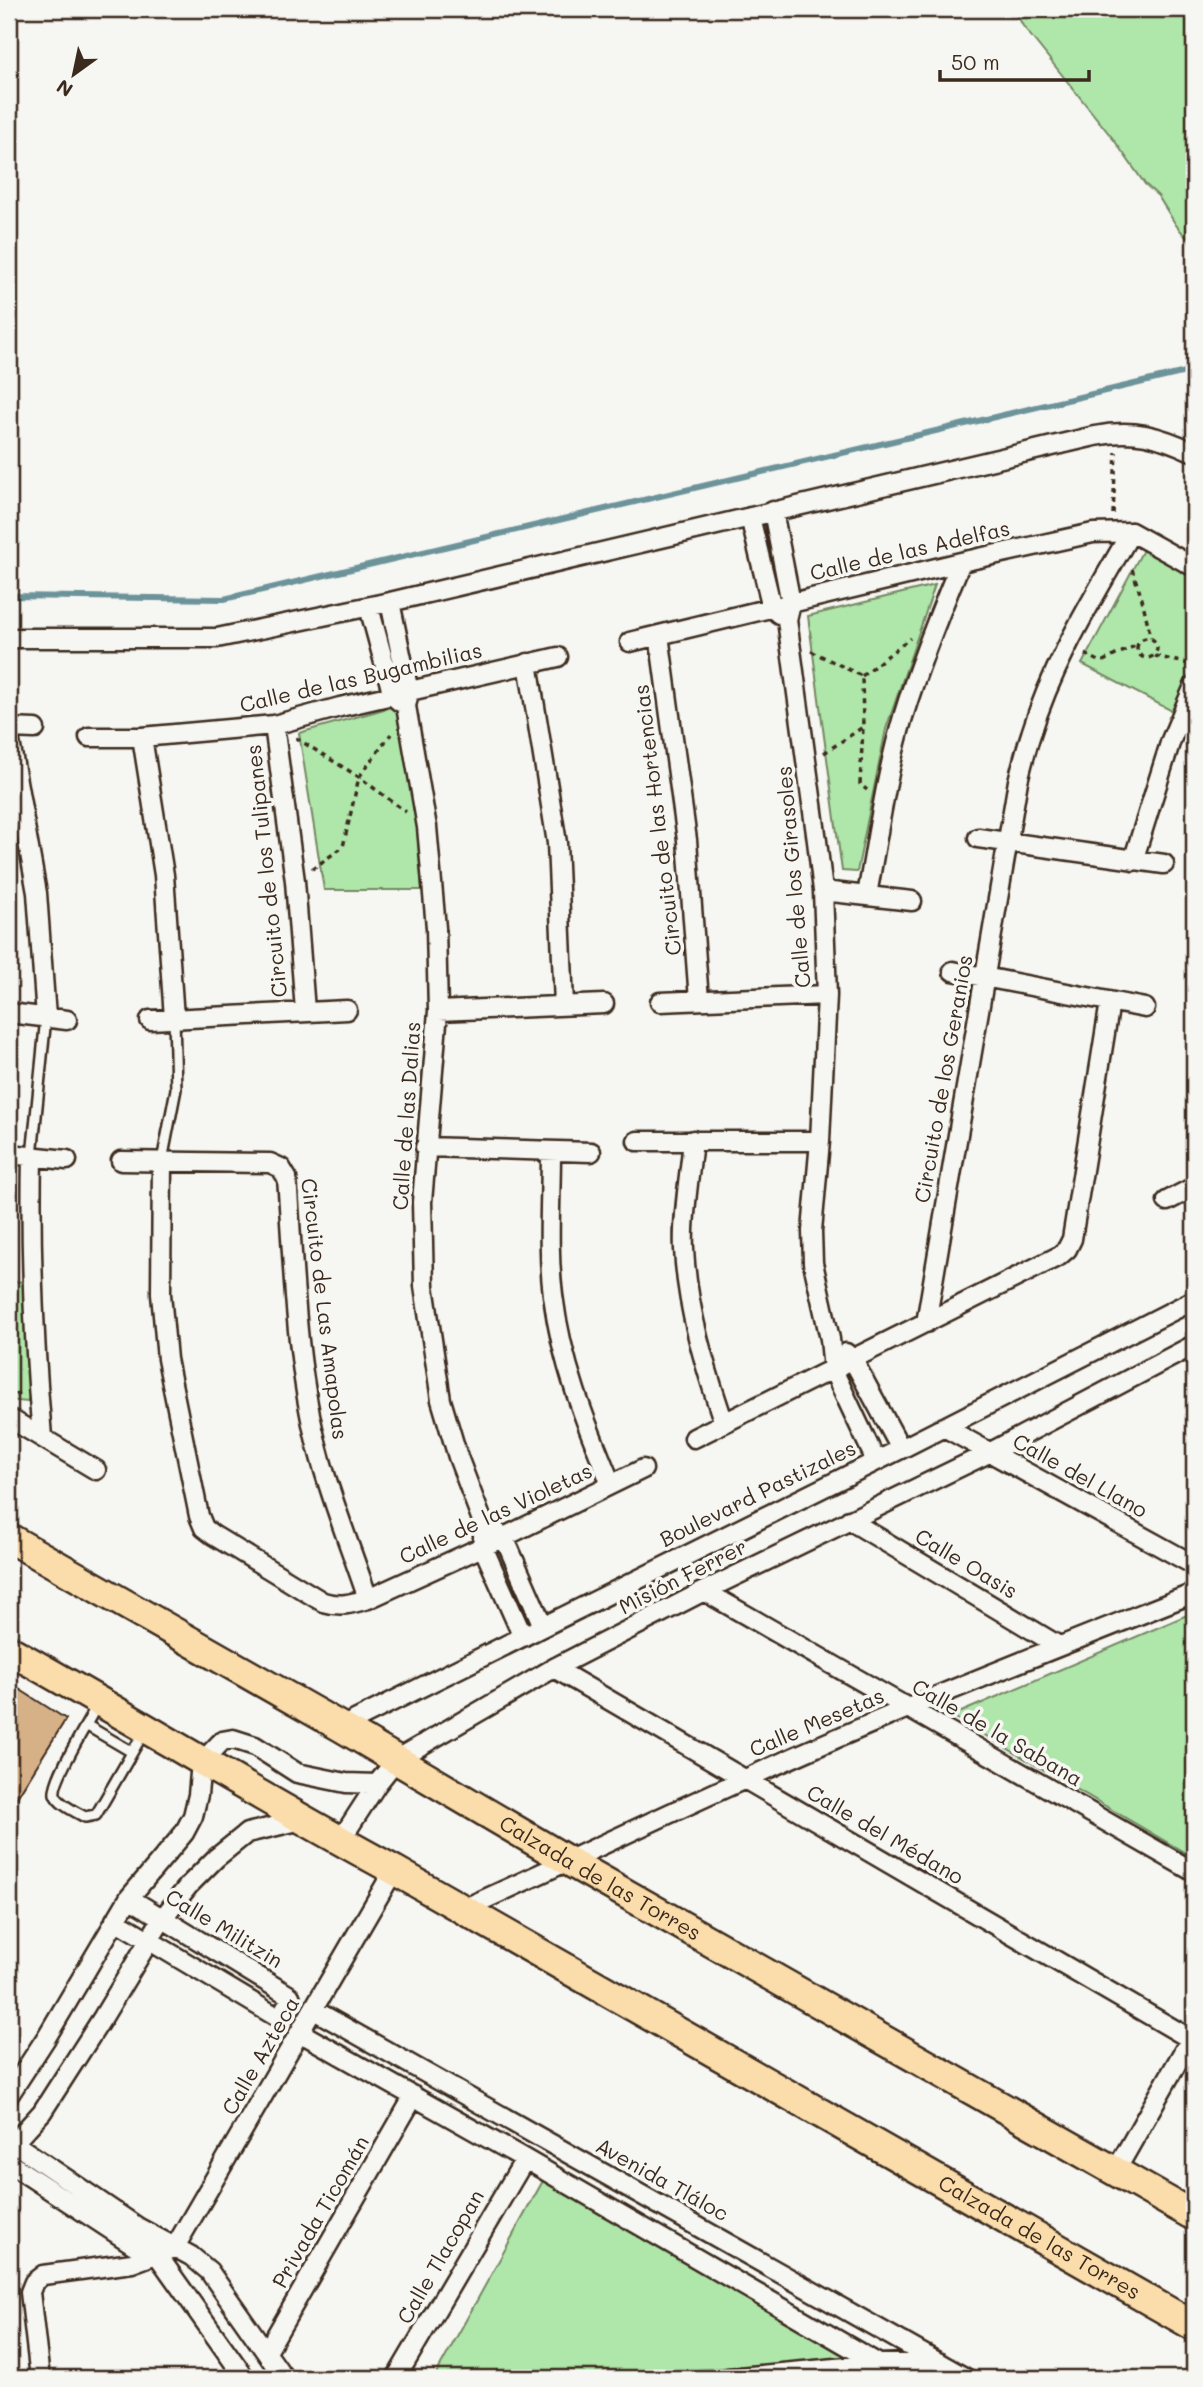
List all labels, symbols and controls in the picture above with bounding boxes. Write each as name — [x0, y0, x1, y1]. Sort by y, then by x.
north arrow — [38, 38, 108, 108]
scale bar — [940, 38, 1089, 82]
text: 50 m — [951, 48, 1000, 75]
text: N — [52, 74, 77, 103]
street label: Calle de las Adelfas — [807, 513, 1012, 586]
street label: Calle de las Bugambilias — [237, 635, 485, 718]
street label: Circuito de las Hortencias — [626, 683, 687, 957]
street label: Circuito de los Tulipanes — [239, 743, 292, 999]
street label: Calle de los Girasoles — [769, 765, 816, 989]
street label: Circuito de los Geranios — [907, 953, 978, 1205]
street label: Calle de las Dalias — [385, 1021, 426, 1211]
street label: Circuito de Las Amapolas — [296, 1177, 355, 1441]
street label: Calle del Llano — [1009, 1426, 1153, 1523]
street label: Boulevard Pastizales — [655, 1433, 860, 1552]
street label: Calle de las Violetas — [395, 1456, 596, 1569]
street label: Calle Oasis — [911, 1522, 1023, 1604]
street label: Misión Ferrer — [614, 1532, 751, 1619]
street label: Calle de la Sabana — [908, 1672, 1088, 1792]
street label: Calle Mesetas — [745, 1681, 888, 1762]
street label: Calle del Médano — [802, 1778, 969, 1890]
street label: Calzada de las Torres — [495, 1808, 706, 1946]
street label: Calle Militzin — [161, 1882, 288, 1973]
street label: Calle Azteca — [215, 1991, 304, 2119]
street label: Privada Ticomán — [265, 2130, 374, 2292]
street label: Avenida Tláloc — [592, 2131, 734, 2226]
street label: Calzada de las Torres — [934, 2168, 1146, 2305]
street label: Calle Tlacopan — [390, 2184, 489, 2328]

